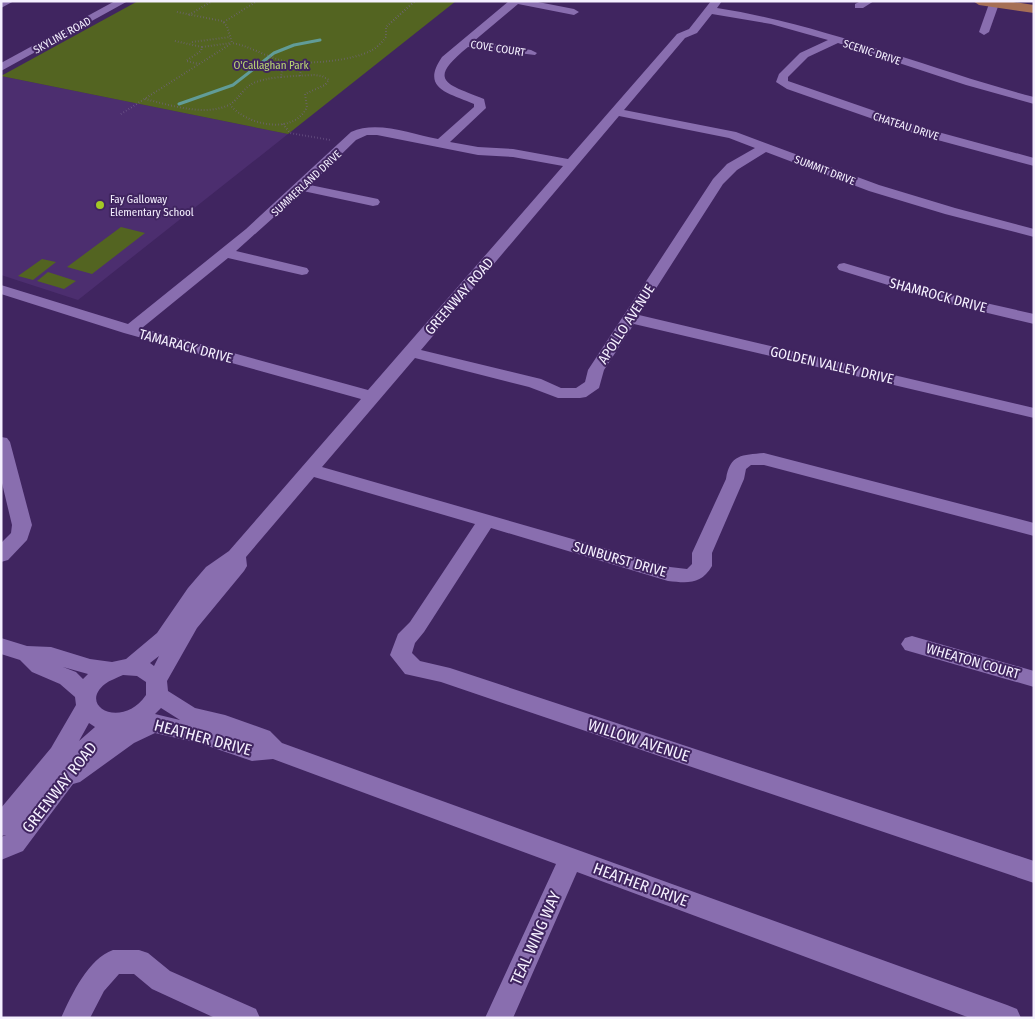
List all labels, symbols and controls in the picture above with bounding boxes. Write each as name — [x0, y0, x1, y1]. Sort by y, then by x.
street label: SKYLINE ROAD — [31, 14, 93, 57]
street label: SCENIC DRIVE — [841, 37, 902, 68]
street label: COVE COURT — [470, 38, 527, 59]
park label: O'Callaghan Park — [233, 59, 309, 72]
street label: CHATEAU DRIVE — [871, 110, 940, 143]
street label: SUMMERLAND DRIVE — [269, 148, 344, 219]
street label: SUMMIT DRIVE — [793, 153, 857, 188]
place label: Fay Galloway Elementary School — [110, 193, 194, 219]
marker: Fay Galloway Elementary School — [94, 199, 106, 211]
street label: GREENWAY ROAD — [421, 254, 497, 338]
street label: SHAMROCK DRIVE — [887, 274, 989, 317]
street label: APOLLO AVENUE — [594, 281, 659, 367]
street label: TAMARACK DRIVE — [137, 326, 235, 367]
street label: GOLDEN VALLEY DRIVE — [769, 343, 896, 388]
street label: SUNBURST DRIVE — [571, 538, 669, 581]
street label: WHEATON COURT — [924, 640, 1022, 683]
street label: HEATHER DRIVE — [152, 715, 254, 760]
street label: WILLOW AVENUE — [586, 715, 692, 766]
street label: GREENWAY ROAD — [18, 738, 101, 837]
street label: HEATHER DRIVE — [591, 858, 691, 910]
street label: TEAL WING WAY — [506, 888, 565, 988]

